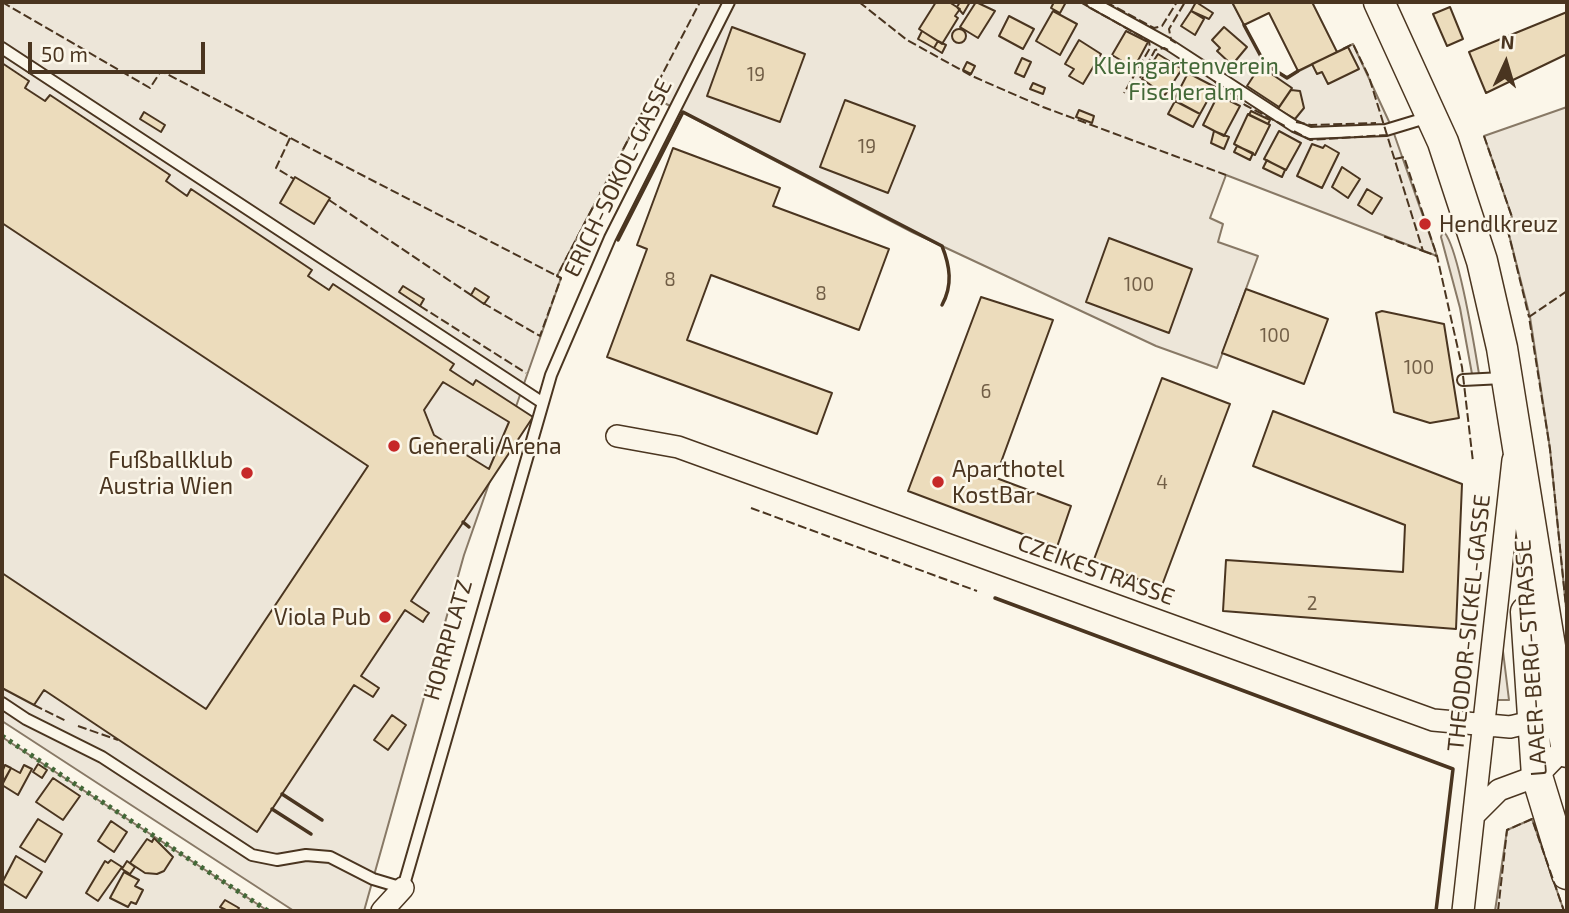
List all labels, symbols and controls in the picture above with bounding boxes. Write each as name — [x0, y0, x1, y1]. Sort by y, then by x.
scale bar — [32, 28, 208, 72]
north arrow — [1471, 28, 1541, 98]
text: N — [1500, 30, 1515, 54]
text: 50 m — [41, 41, 88, 66]
park label: Kleingartenverein Fischeralm — [1093, 52, 1279, 106]
house number: 19 — [747, 64, 765, 86]
street label: ERICH-SOKOL-GASSE — [558, 75, 678, 281]
house number: 19 — [858, 136, 876, 158]
place label: Hendlkreuz — [1439, 210, 1558, 238]
marker: Hendlkreuz — [1417, 216, 1433, 232]
house number: 8 — [664, 269, 676, 291]
house number: 100 — [1124, 274, 1154, 296]
house number: 8 — [815, 283, 827, 305]
house number: 100 — [1260, 325, 1290, 347]
house number: 100 — [1404, 357, 1434, 379]
house number: 6 — [981, 381, 991, 403]
place label: Generali Arena — [408, 432, 562, 460]
marker: Generali Arena — [386, 438, 402, 454]
place label: Fußballklub Austria Wien — [99, 446, 233, 500]
place label: Aparthotel KostBar — [952, 455, 1065, 509]
marker: Fußballklub Austria Wien — [239, 465, 255, 481]
house number: 4 — [1156, 472, 1168, 494]
marker: Aparthotel KostBar — [930, 474, 946, 490]
street label: THEODOR-SICKEL-GASSE — [1442, 493, 1496, 753]
street label: CZEIKESTRASSE — [1014, 529, 1178, 611]
street label: LAAER-BERG-STRASSE — [1509, 539, 1553, 777]
street label: HORRPLATZ — [418, 577, 478, 703]
house number: 2 — [1307, 593, 1317, 615]
place label: Viola Pub — [274, 603, 371, 631]
marker: Viola Pub — [377, 609, 393, 625]

